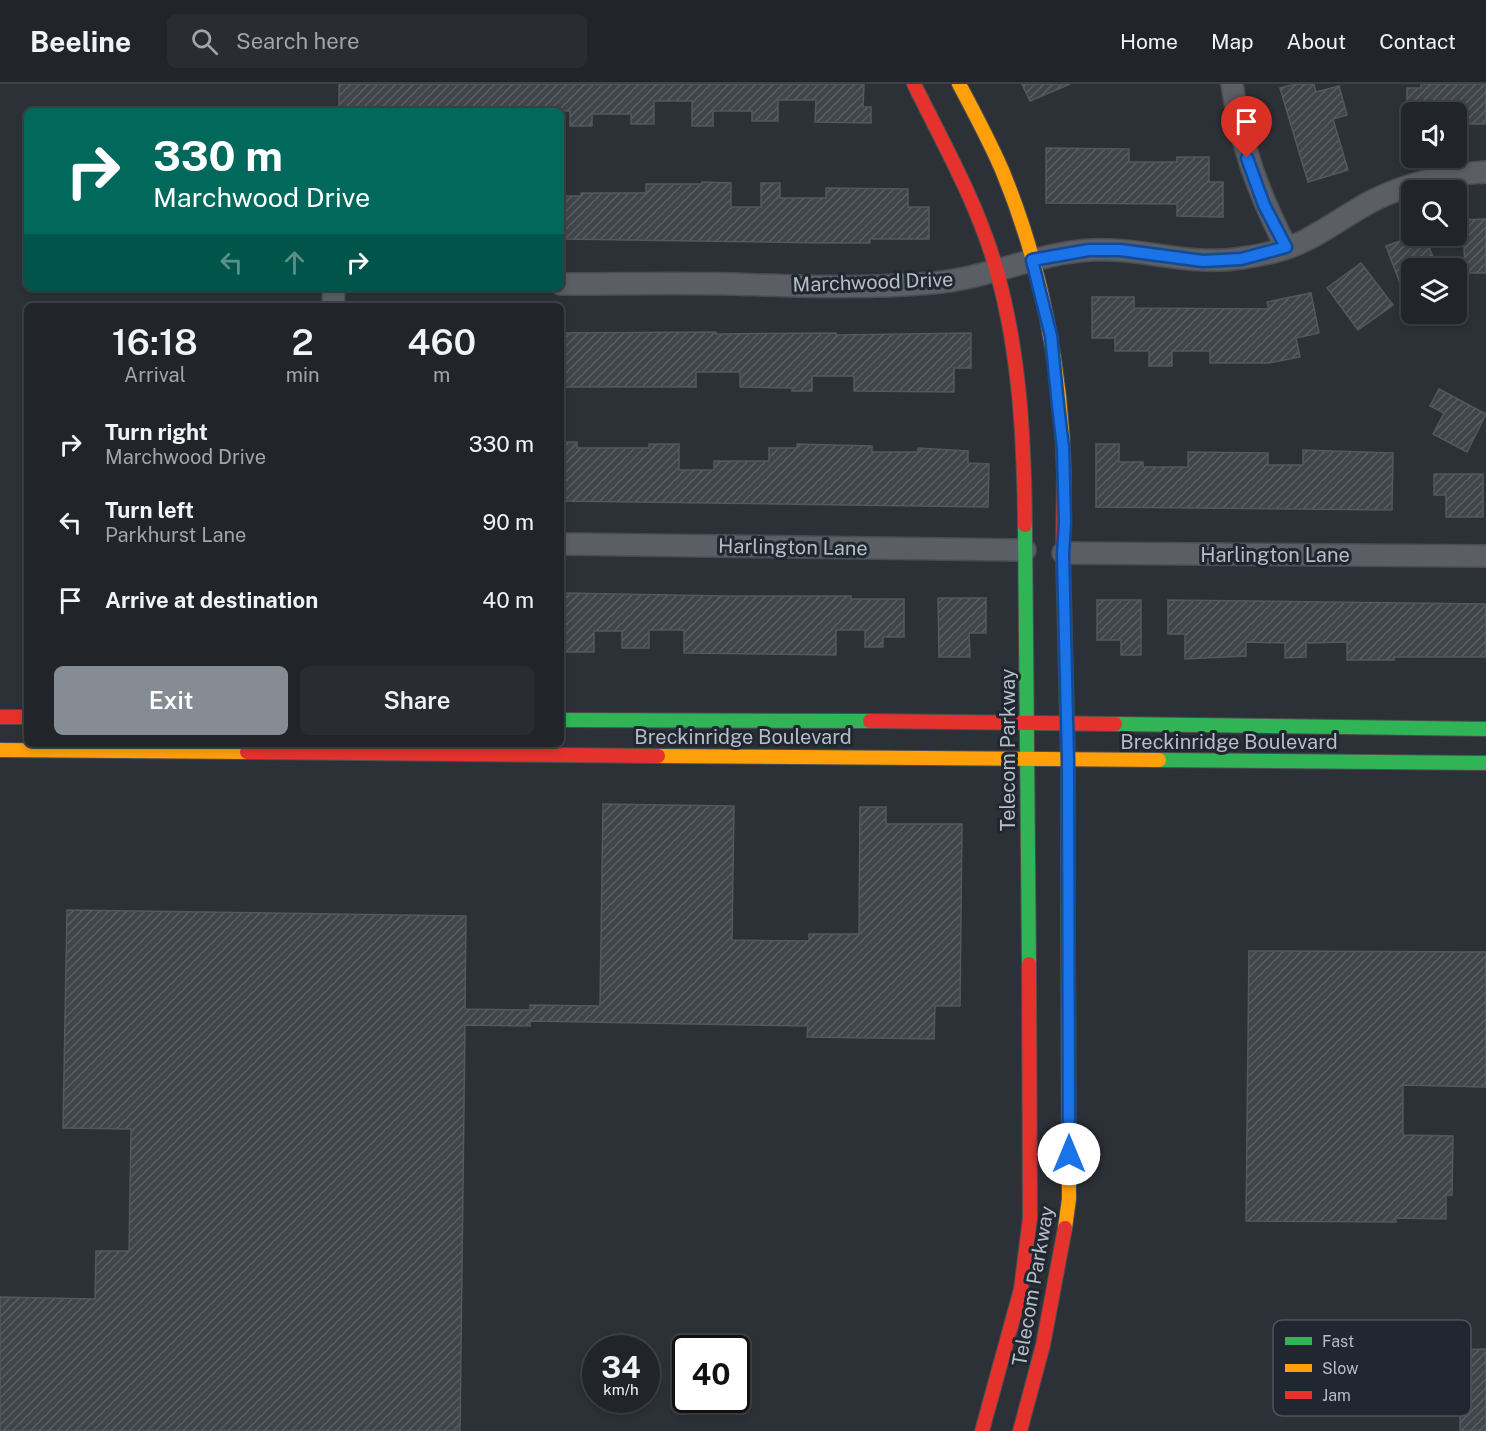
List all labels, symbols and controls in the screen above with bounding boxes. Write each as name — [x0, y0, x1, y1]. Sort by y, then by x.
search box — [167, 14, 587, 68]
text: Beeline — [30, 25, 131, 58]
icon: search — [188, 25, 221, 58]
text: Search here — [236, 28, 360, 54]
text: Home — [1120, 29, 1178, 54]
text: Map — [1211, 29, 1254, 54]
text: About — [1287, 29, 1346, 54]
text: Contact — [1379, 29, 1456, 54]
pin — [1221, 96, 1272, 158]
map controls — [1401, 102, 1467, 324]
button: sound — [1401, 102, 1467, 168]
icon: arrive — [1230, 105, 1263, 138]
text: 330 m — [153, 131, 283, 180]
icon: right — [54, 132, 132, 210]
button: search — [1401, 180, 1467, 246]
text: Marchwood Drive — [153, 181, 370, 213]
icon: left — [215, 246, 248, 279]
icon: ahead — [278, 246, 311, 279]
icon: right — [341, 246, 374, 279]
button: layers — [1401, 258, 1467, 324]
street label: Marchwood Drive — [792, 267, 954, 297]
text: 16:18 — [112, 321, 198, 363]
text: 2 — [291, 321, 314, 363]
text: 460 — [407, 321, 476, 363]
text: Arrival — [124, 363, 186, 387]
text: min — [286, 363, 320, 387]
text: m — [433, 363, 450, 387]
text: Turn right — [105, 419, 208, 445]
icon: right — [54, 428, 87, 461]
text: 330 m — [469, 431, 534, 457]
text: Marchwood Drive — [105, 445, 266, 469]
text: Turn left — [105, 497, 194, 523]
icon: left — [54, 506, 87, 539]
text: 90 m — [483, 509, 534, 535]
text: Parkhurst Lane — [105, 523, 246, 547]
street label: Harlington Lane — [718, 534, 868, 560]
street label: Harlington Lane — [1200, 543, 1350, 567]
icon: arrive — [54, 584, 87, 617]
text: Arrive at destination — [105, 587, 318, 613]
text: 40 m — [482, 587, 534, 613]
button: Exit — [54, 666, 288, 735]
button: Share — [300, 666, 534, 735]
street label: Telecom Parkway — [996, 668, 1020, 831]
street label: Breckinridge Boulevard — [634, 725, 852, 749]
street label: Breckinridge Boulevard — [1120, 730, 1338, 754]
position arrow — [1037, 1122, 1101, 1186]
street label: Telecom Parkway — [1007, 1204, 1059, 1368]
legend — [1273, 1320, 1471, 1416]
text: Fast — [1322, 1332, 1354, 1351]
speed limit sign: 40 — [672, 1335, 750, 1413]
text: 34 — [601, 1349, 641, 1385]
text: Slow — [1322, 1359, 1359, 1378]
text: km/h — [603, 1381, 639, 1398]
text: Jam — [1322, 1386, 1351, 1405]

